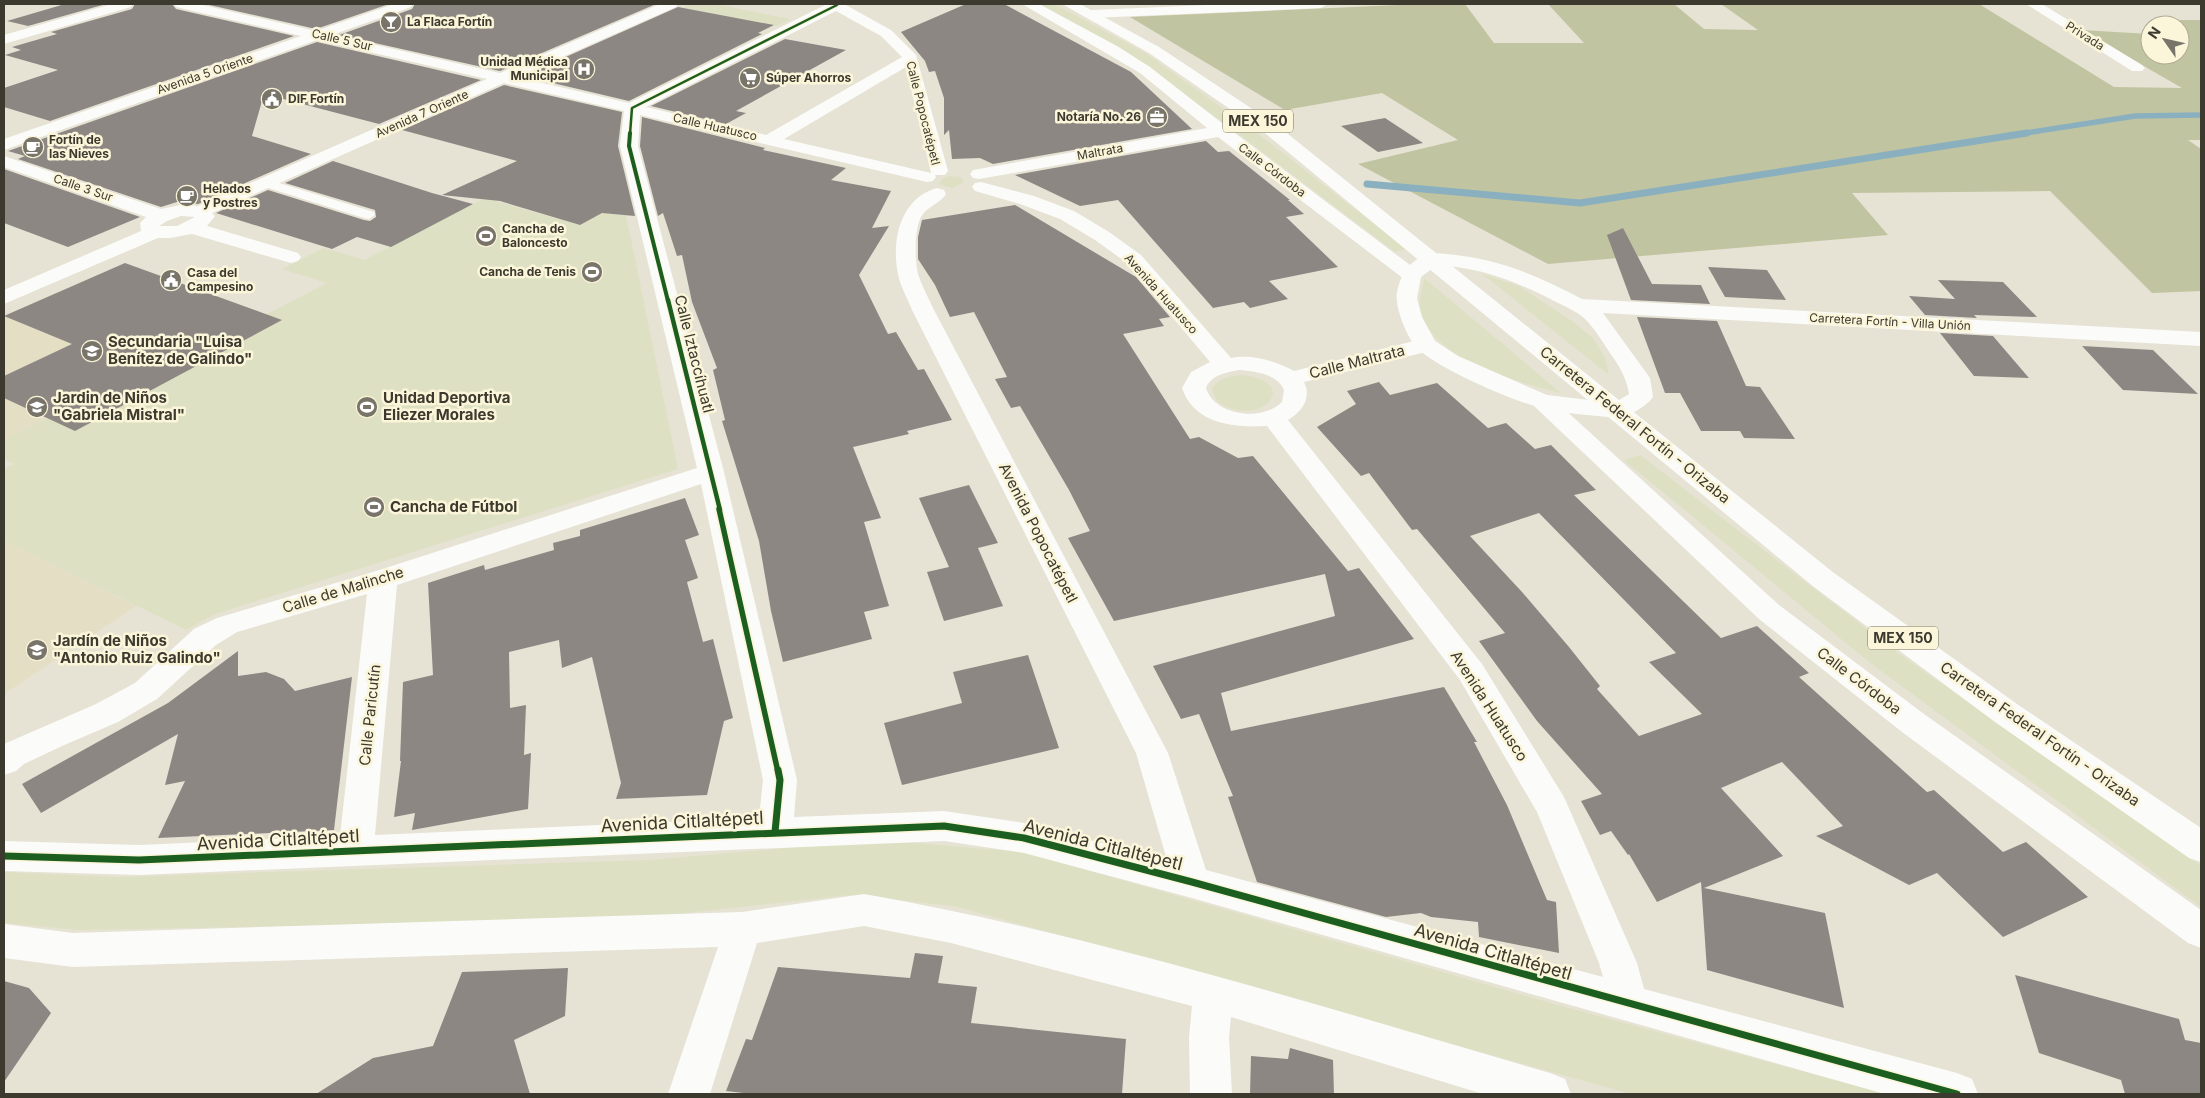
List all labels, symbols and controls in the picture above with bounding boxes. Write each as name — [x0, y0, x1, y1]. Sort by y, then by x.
bar icon: La Flaca Fortín — [379, 10, 403, 34]
place label: La Flaca Fortín — [407, 14, 492, 29]
north arrow — [2140, 15, 2190, 65]
street label: Privada — [2063, 18, 2107, 53]
text: N — [2144, 23, 2164, 42]
street label: Calle 5 Sur — [310, 25, 374, 54]
street label: Avenida 5 Oriente — [155, 50, 255, 97]
place label: Unidad Médica Municipal — [480, 54, 568, 83]
hospital icon: Unidad Médica Municipal — [572, 57, 596, 81]
street label: Calle Popocatépetl — [903, 59, 944, 166]
supermarket icon: Súper Ahorros — [738, 66, 762, 90]
place label: Súper Ahorros — [766, 70, 851, 85]
street label: Avenida 7 Oriente — [373, 86, 471, 141]
public building icon: DIF Fortín — [260, 87, 284, 111]
place label: DIF Fortín — [288, 91, 344, 106]
office icon: Notaría No. 26 — [1145, 105, 1169, 129]
place label: Notaría No. 26 — [1057, 109, 1141, 124]
street label: Calle Huatusco — [672, 110, 759, 143]
road number: MEX 150 — [1223, 110, 1293, 132]
place label: Fortín de las Nieves — [49, 132, 109, 161]
cafe icon: Fortín de las Nieves — [21, 135, 45, 159]
street label: Calle Córdoba — [1236, 139, 1309, 200]
street label: Maltrata — [1076, 140, 1124, 163]
street label: Calle 3 Sur — [52, 170, 115, 205]
place label: Helados y Postres — [203, 181, 258, 210]
cafe icon: Helados y Postres — [175, 184, 199, 208]
place label: Cancha de Baloncesto — [502, 221, 568, 250]
sports icon: Cancha de Baloncesto — [474, 224, 498, 248]
street label: Avenida Huatusco — [1121, 251, 1201, 337]
sports icon: Cancha de Tenis — [580, 260, 604, 284]
place label: Cancha de Tenis — [479, 264, 576, 279]
place label: Casa del Campesino — [187, 265, 253, 294]
public building icon: Casa del Campesino — [159, 268, 183, 292]
street label: Calle Iztaccíhuatl — [671, 293, 718, 415]
street label: Carretera Fortín - Villa Unión — [1809, 310, 1971, 333]
place label: Secundaria "Luisa Benítez de Galindo" — [108, 332, 252, 368]
school or university icon: Secundaria "Luisa Benítez de Galindo" — [80, 339, 104, 363]
street label: Calle Maltrata — [1307, 340, 1407, 383]
street label: Carretera Federal Fortín - Orizaba — [1536, 342, 1734, 507]
place label: Jardin de Niños "Gabriela Mistral" — [53, 388, 185, 424]
place label: Unidad Deportiva Eliezer Morales — [383, 388, 511, 424]
school or university icon: Jardin de Niños "Gabriela Mistral" — [25, 395, 49, 419]
sports icon: Unidad Deportiva Eliezer Morales — [355, 395, 379, 419]
street label: Avenida Popocatépetl — [995, 460, 1082, 606]
sports icon: Cancha de Fútbol — [362, 495, 386, 519]
place label: Cancha de Fútbol — [390, 497, 517, 516]
street label: Calle de Malinche — [280, 562, 406, 617]
road number: MEX 150 — [1868, 626, 1938, 650]
place label: Jardín de Niños "Antonio Ruiz Galindo" — [53, 631, 221, 667]
school or university icon: Jardín de Niños "Antonio Ruiz Galindo" — [25, 638, 49, 662]
street label: Calle Córdoba — [1813, 643, 1905, 719]
street label: Avenida Huatusco — [1447, 647, 1532, 765]
street label: Carretera Federal Fortín - Orizaba — [1937, 657, 2144, 810]
street label: Calle Paricutín — [355, 663, 384, 767]
street label: Avenida Citlaltépetl — [600, 807, 764, 836]
street label: Avenida Citlaltépetl — [1021, 815, 1185, 874]
street label: Avenida Citlaltépetl — [196, 825, 360, 854]
street label: Avenida Citlaltépetl — [1412, 919, 1574, 984]

